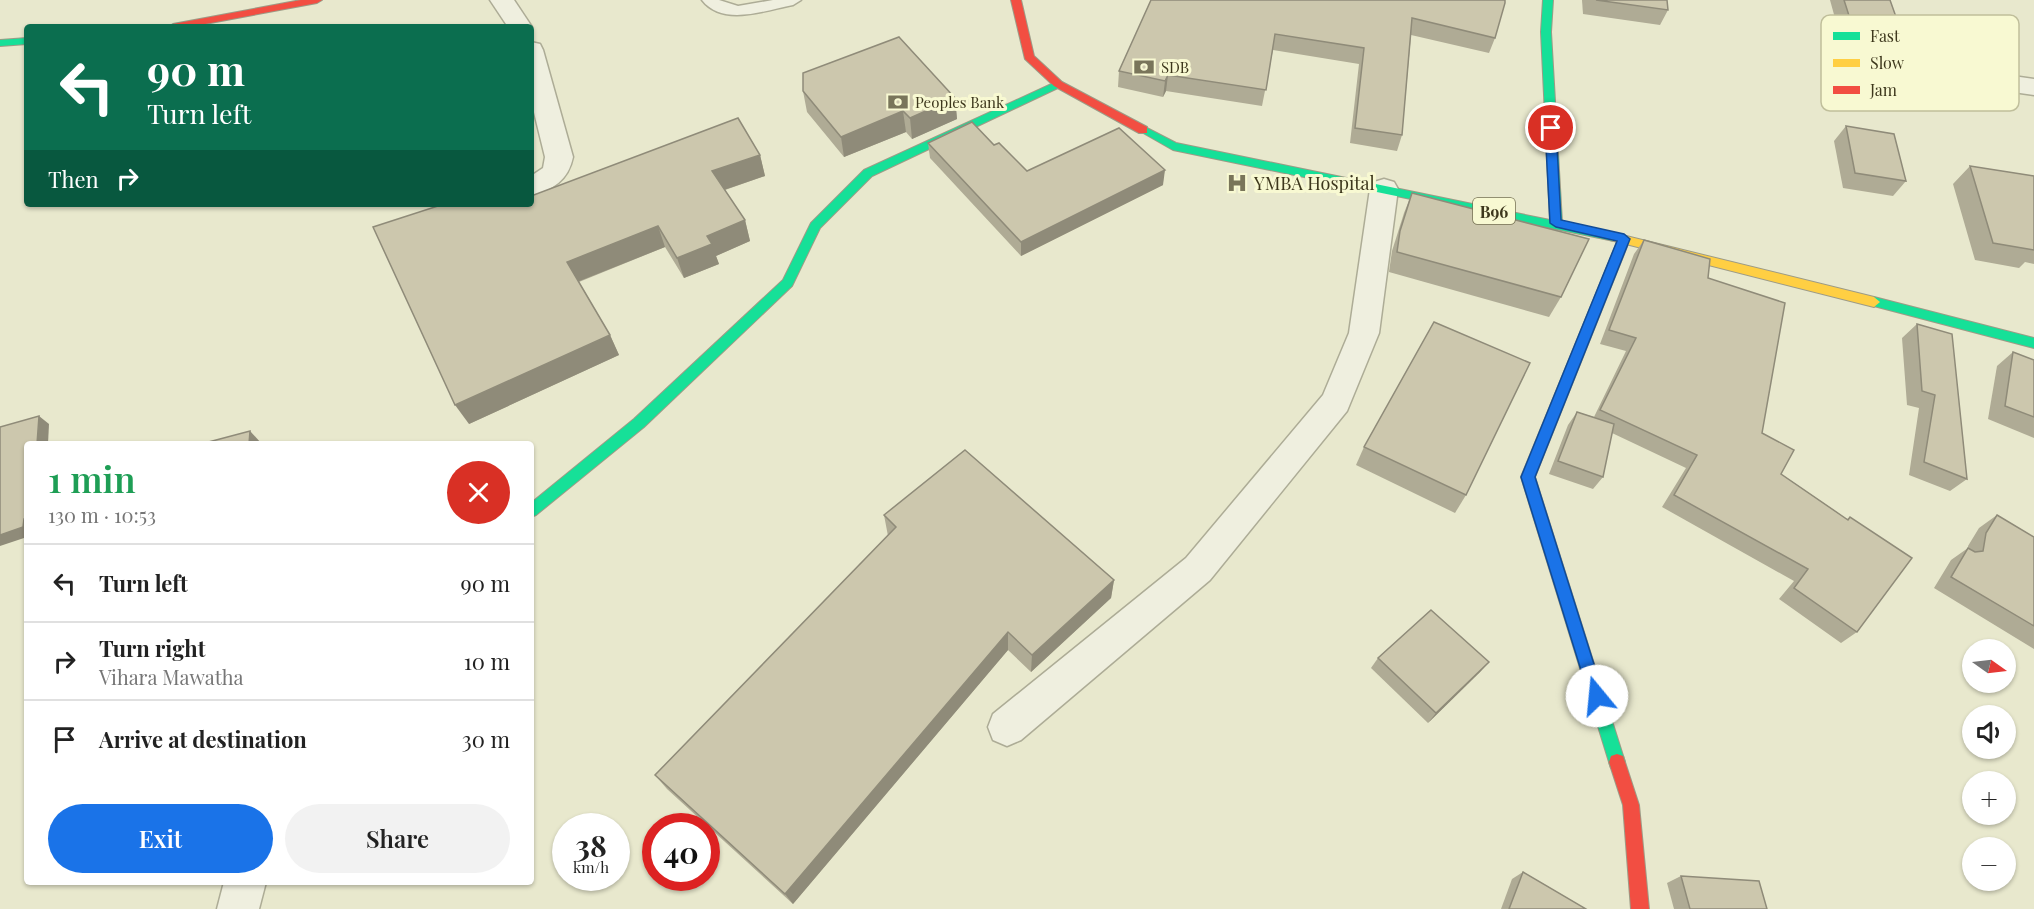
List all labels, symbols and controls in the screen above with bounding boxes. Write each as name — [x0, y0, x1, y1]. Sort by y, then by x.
legend — [1821, 15, 2019, 111]
text: Fast — [1870, 25, 1900, 46]
text: 90 m — [147, 41, 245, 97]
icon: left — [48, 48, 126, 126]
text: Slow — [1870, 52, 1905, 73]
bank icon: SDB — [1132, 55, 1156, 79]
place label: SDB — [1161, 57, 1189, 77]
text: Jam — [1869, 79, 1897, 100]
bank icon: Peoples Bank — [886, 90, 910, 114]
place label: Peoples Bank — [915, 92, 1005, 112]
text: Turn left — [147, 95, 251, 131]
pin — [1525, 102, 1576, 153]
icon: arrive — [1534, 111, 1567, 144]
icon: right — [111, 162, 144, 195]
text: Then — [48, 164, 99, 194]
hospital icon: YMBA Hospital — [1225, 171, 1249, 195]
place label: YMBA Hospital — [1253, 171, 1375, 195]
road number: B96 — [1473, 198, 1515, 224]
text: 1 min — [48, 454, 136, 502]
button: close — [447, 461, 510, 524]
text: 130 m · 10:53 — [48, 501, 156, 528]
icon: left — [48, 567, 81, 600]
text: Turn left — [99, 568, 188, 598]
text: 90 m — [461, 568, 510, 598]
text: Turn right — [99, 633, 205, 663]
north arrow — [1962, 639, 2016, 693]
map controls — [1962, 639, 2016, 891]
icon: right — [48, 645, 81, 678]
text: 10 m — [464, 646, 510, 676]
text: Vihara Mawatha — [99, 663, 243, 690]
position arrow — [1565, 664, 1629, 728]
button: sound — [1962, 705, 2016, 759]
icon: arrive — [48, 723, 81, 756]
text: Arrive at destination — [99, 724, 307, 754]
text: 30 m — [462, 724, 510, 754]
button: + — [1962, 771, 2016, 825]
button: Exit — [48, 804, 273, 873]
button: Share — [285, 804, 510, 873]
speed limit sign: 40 — [642, 813, 720, 891]
text: 38 — [575, 825, 607, 865]
button: − — [1962, 837, 2016, 891]
text: km/h — [573, 857, 609, 877]

